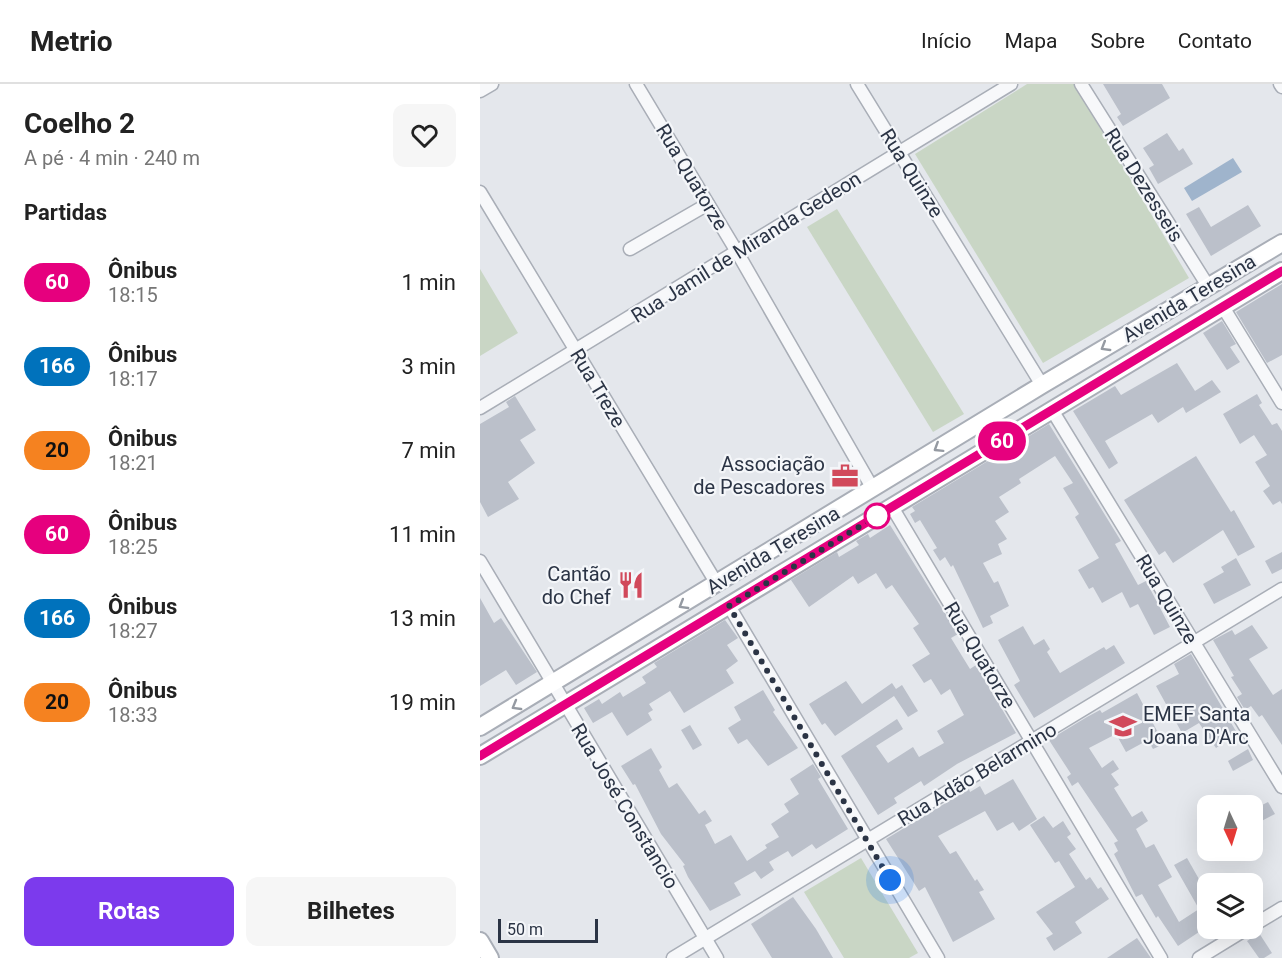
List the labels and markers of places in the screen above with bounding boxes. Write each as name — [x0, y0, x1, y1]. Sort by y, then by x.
place label: Associação de Pescadores — [693, 452, 825, 499]
office icon: Associação de Pescadores — [830, 461, 860, 491]
unlabelled marker — [864, 503, 890, 529]
place label: Cantão do Chef — [542, 562, 611, 609]
restaurant icon: Cantão do Chef — [616, 570, 646, 600]
place label: EMEF Santa Joana D'Arc — [1143, 702, 1250, 749]
school or university icon: EMEF Santa Joana D'Arc — [1108, 711, 1138, 741]

